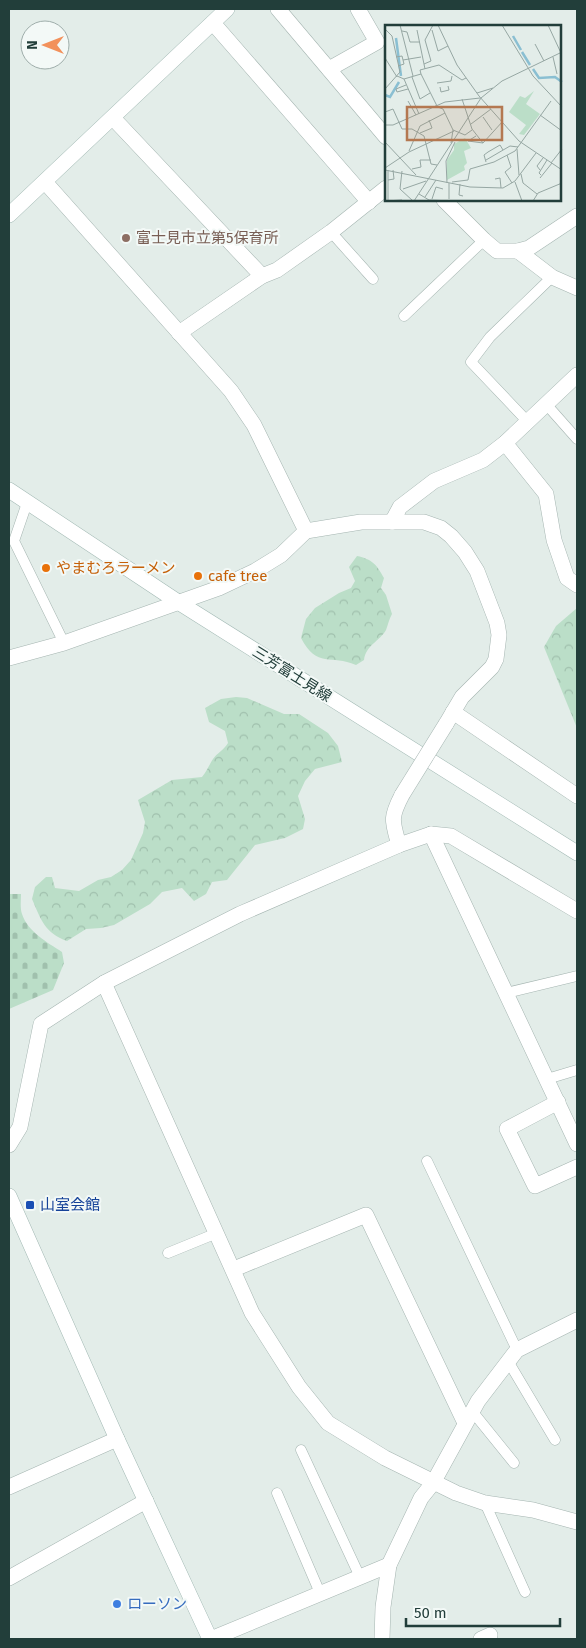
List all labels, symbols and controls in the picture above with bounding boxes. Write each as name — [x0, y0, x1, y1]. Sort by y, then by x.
north arrow — [20, 20, 70, 70]
inset map — [385, 25, 561, 201]
text: N — [24, 40, 41, 50]
place label: 富士見市立第5保育所 — [136, 229, 279, 247]
marker: 富士見市立第5保育所 — [120, 232, 132, 244]
place label: やまむろラーメン — [56, 559, 175, 577]
marker: やまむろラーメン — [40, 562, 52, 574]
place label: cafe tree — [208, 567, 267, 585]
marker: cafe tree — [192, 570, 204, 582]
street label: 三芳富士見線 — [249, 643, 335, 705]
place label: 山室会館 — [40, 1196, 100, 1214]
marker: 山室会館 — [24, 1199, 36, 1211]
place label: ローソン — [127, 1595, 187, 1613]
scale bar — [406, 1596, 560, 1628]
marker: ローソン — [111, 1598, 123, 1610]
text: 50 m — [414, 1604, 447, 1622]

